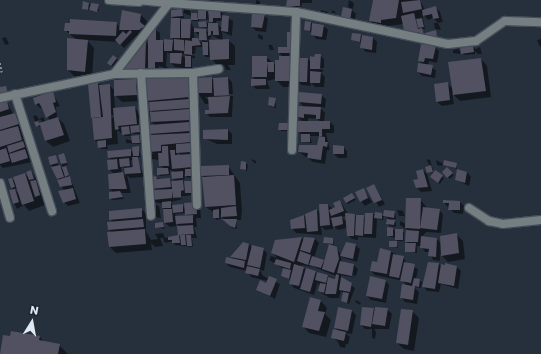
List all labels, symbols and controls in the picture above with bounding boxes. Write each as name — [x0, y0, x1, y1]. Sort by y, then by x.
north arrow — [12, 302, 52, 342]
text: N — [29, 302, 40, 319]

